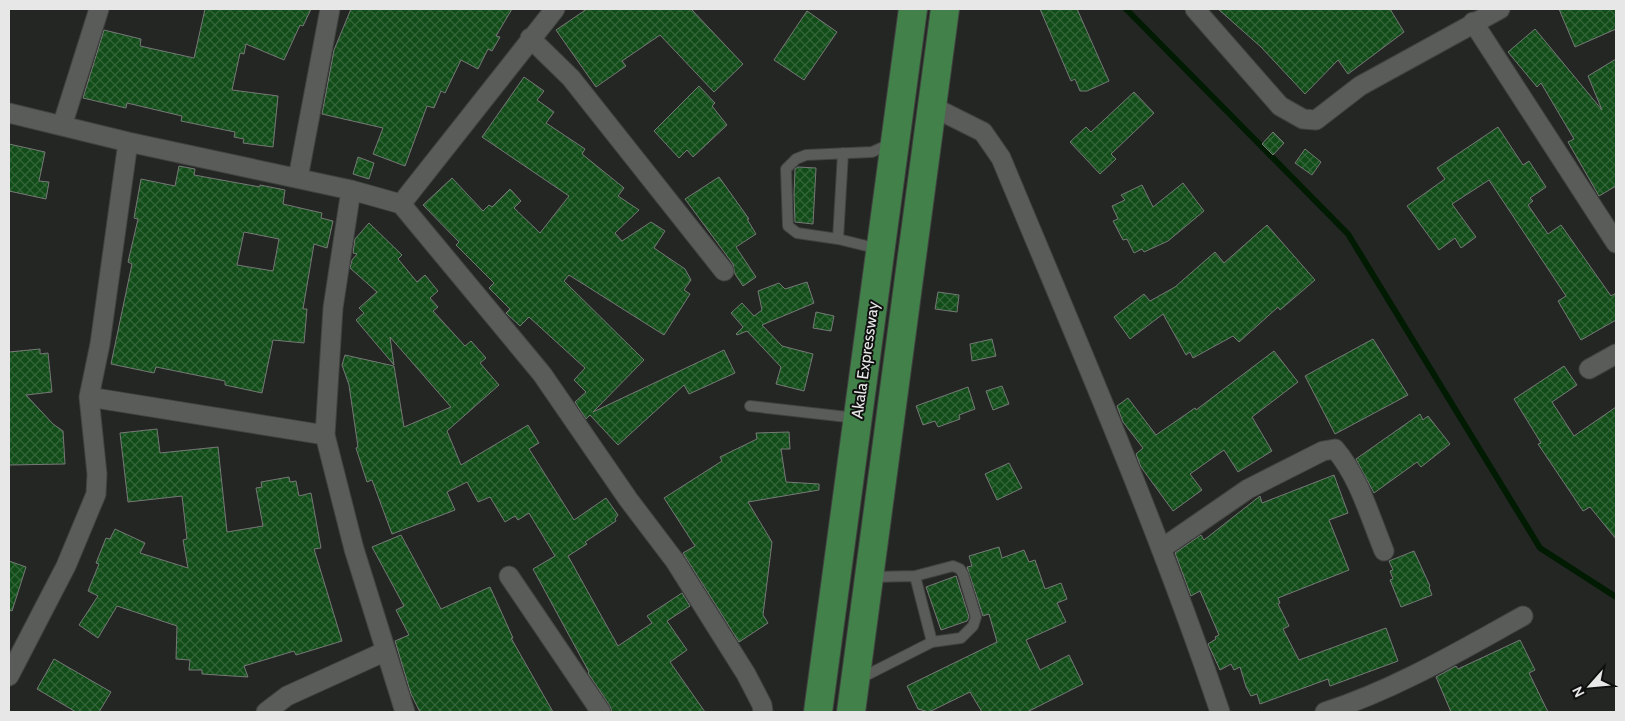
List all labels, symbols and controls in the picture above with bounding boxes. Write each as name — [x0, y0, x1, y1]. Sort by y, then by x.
street label: Akala Expressway — [847, 300, 883, 420]
north arrow — [1565, 661, 1615, 711]
text: N — [1568, 683, 1589, 700]

